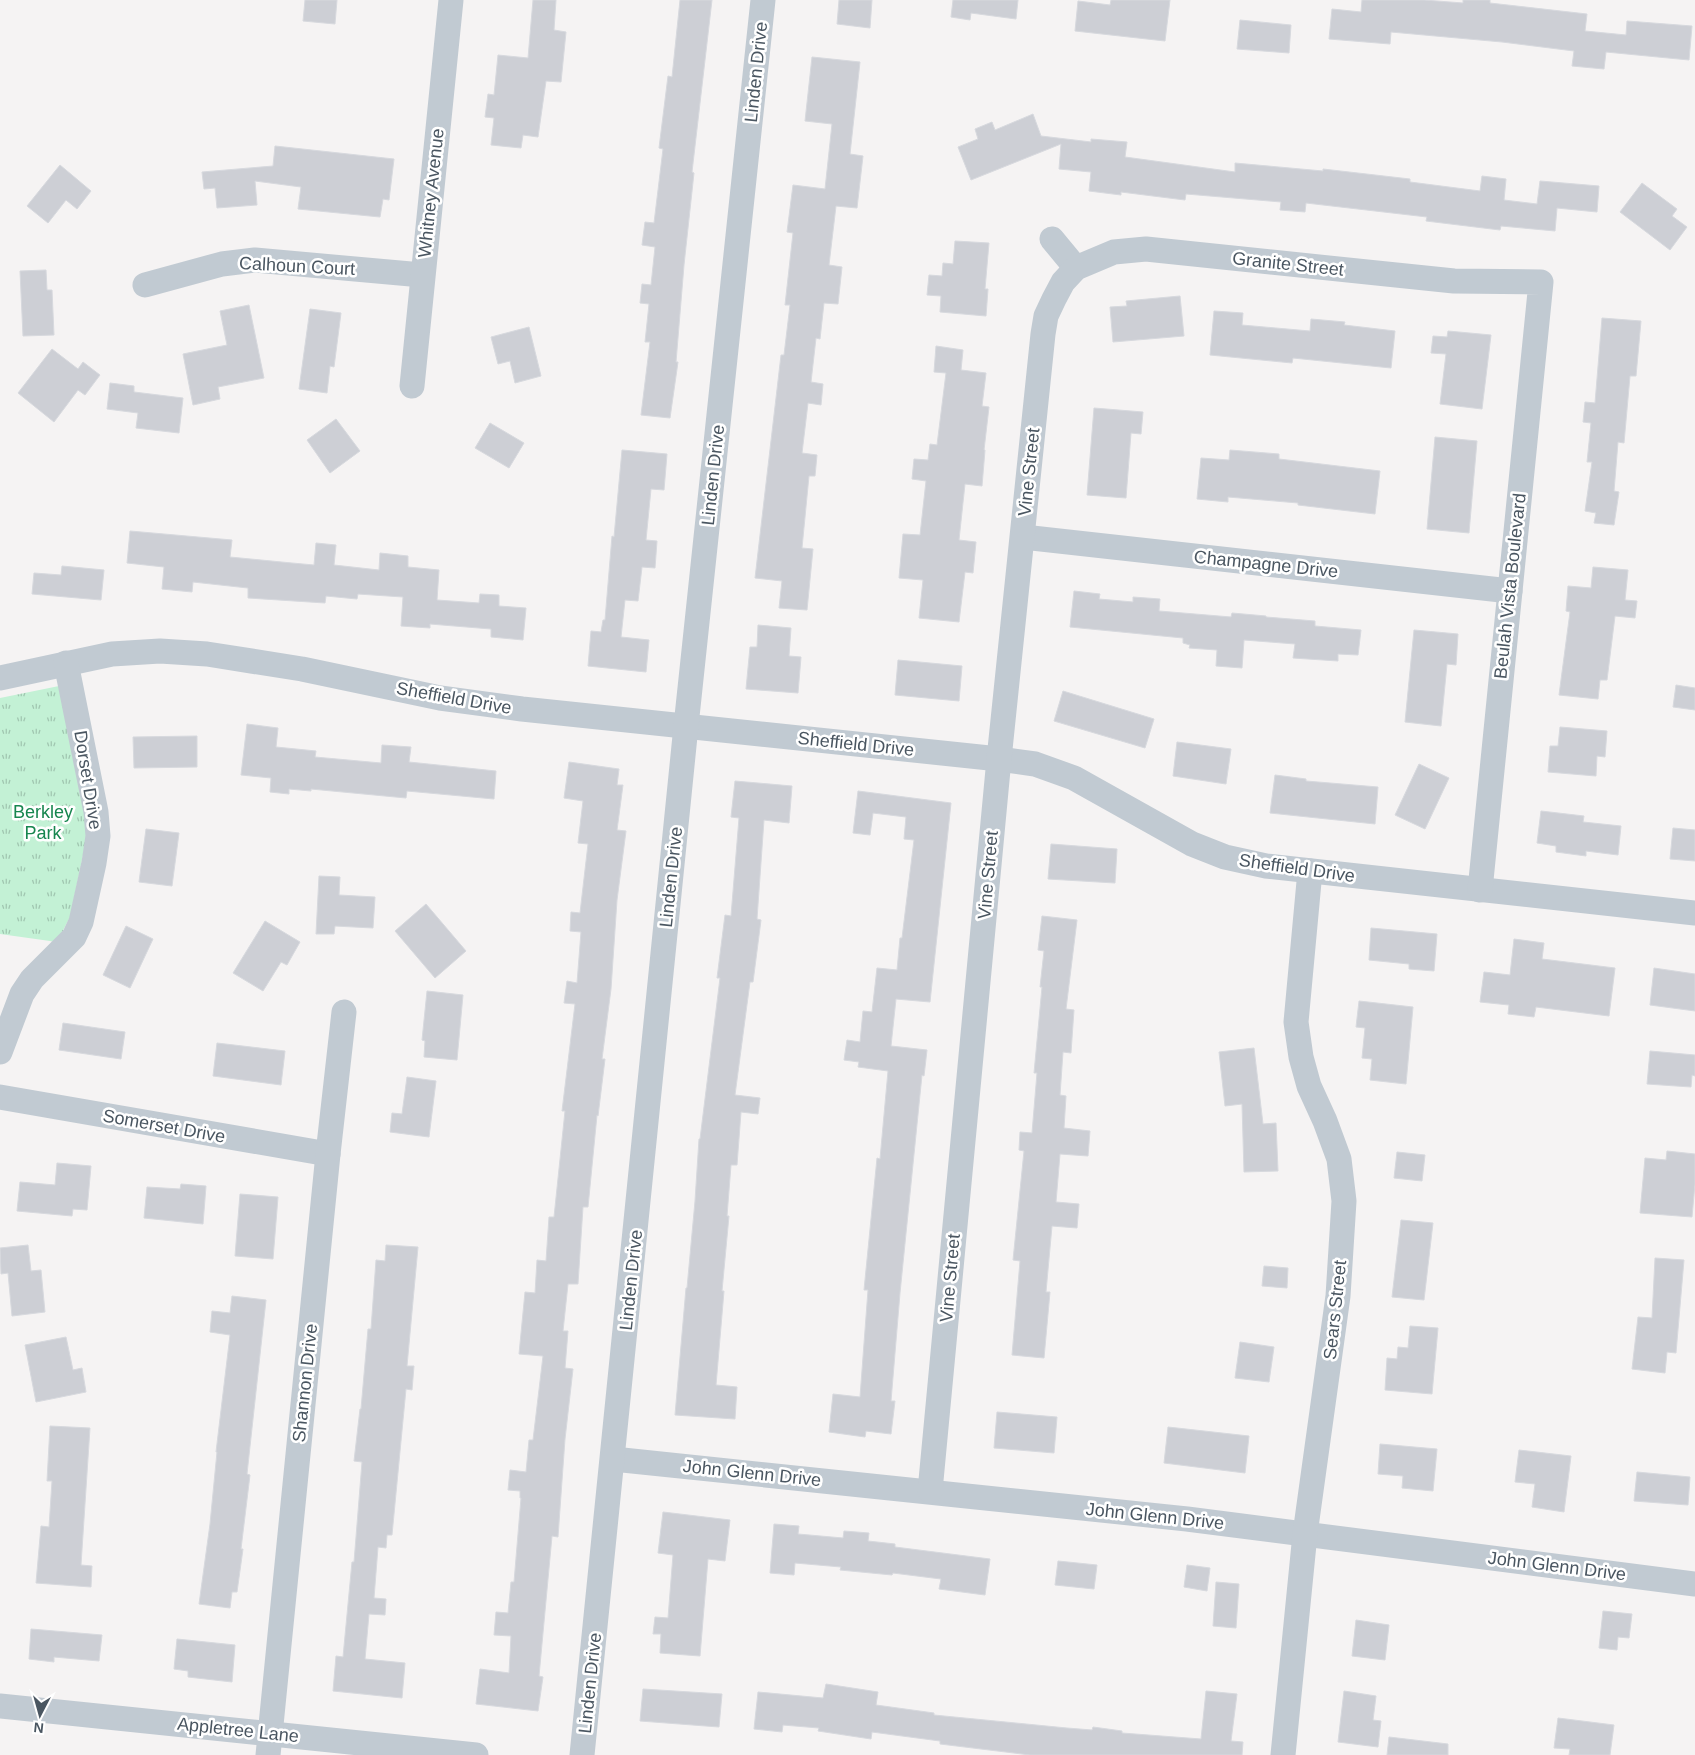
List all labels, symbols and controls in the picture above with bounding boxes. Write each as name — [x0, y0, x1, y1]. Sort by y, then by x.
street label: Linden Drive — [741, 21, 771, 123]
street label: Whitney Avenue — [414, 127, 448, 259]
street label: Granite Street — [1231, 248, 1345, 280]
street label: Calhoun Court — [239, 253, 355, 279]
street label: Linden Drive — [698, 424, 728, 526]
street label: Vine Street — [1014, 427, 1044, 517]
street label: Beulah Vista Boulevard — [1490, 492, 1530, 680]
street label: Champagne Drive — [1193, 546, 1339, 582]
street label: Sheffield Drive — [395, 678, 513, 718]
street label: Sheffield Drive — [797, 728, 915, 760]
street label: Dorset Drive — [70, 729, 106, 831]
park label: Berkley Park — [13, 802, 73, 843]
street label: Linden Drive — [656, 826, 686, 928]
street label: Vine Street — [974, 830, 1002, 920]
street label: Sheffield Drive — [1238, 850, 1356, 886]
street label: Somerset Drive — [101, 1105, 227, 1147]
street label: Linden Drive — [616, 1229, 646, 1331]
street label: Vine Street — [936, 1233, 964, 1323]
street label: Sears Street — [1320, 1259, 1350, 1361]
street label: Shannon Drive — [289, 1323, 321, 1443]
street label: John Glenn Drive — [682, 1456, 822, 1490]
street label: John Glenn Drive — [1085, 1499, 1225, 1533]
street label: John Glenn Drive — [1487, 1548, 1627, 1584]
street label: Linden Drive — [575, 1632, 605, 1734]
north arrow — [15, 1690, 65, 1740]
street label: Appletree Lane — [176, 1714, 300, 1746]
text: N — [33, 1719, 45, 1736]

